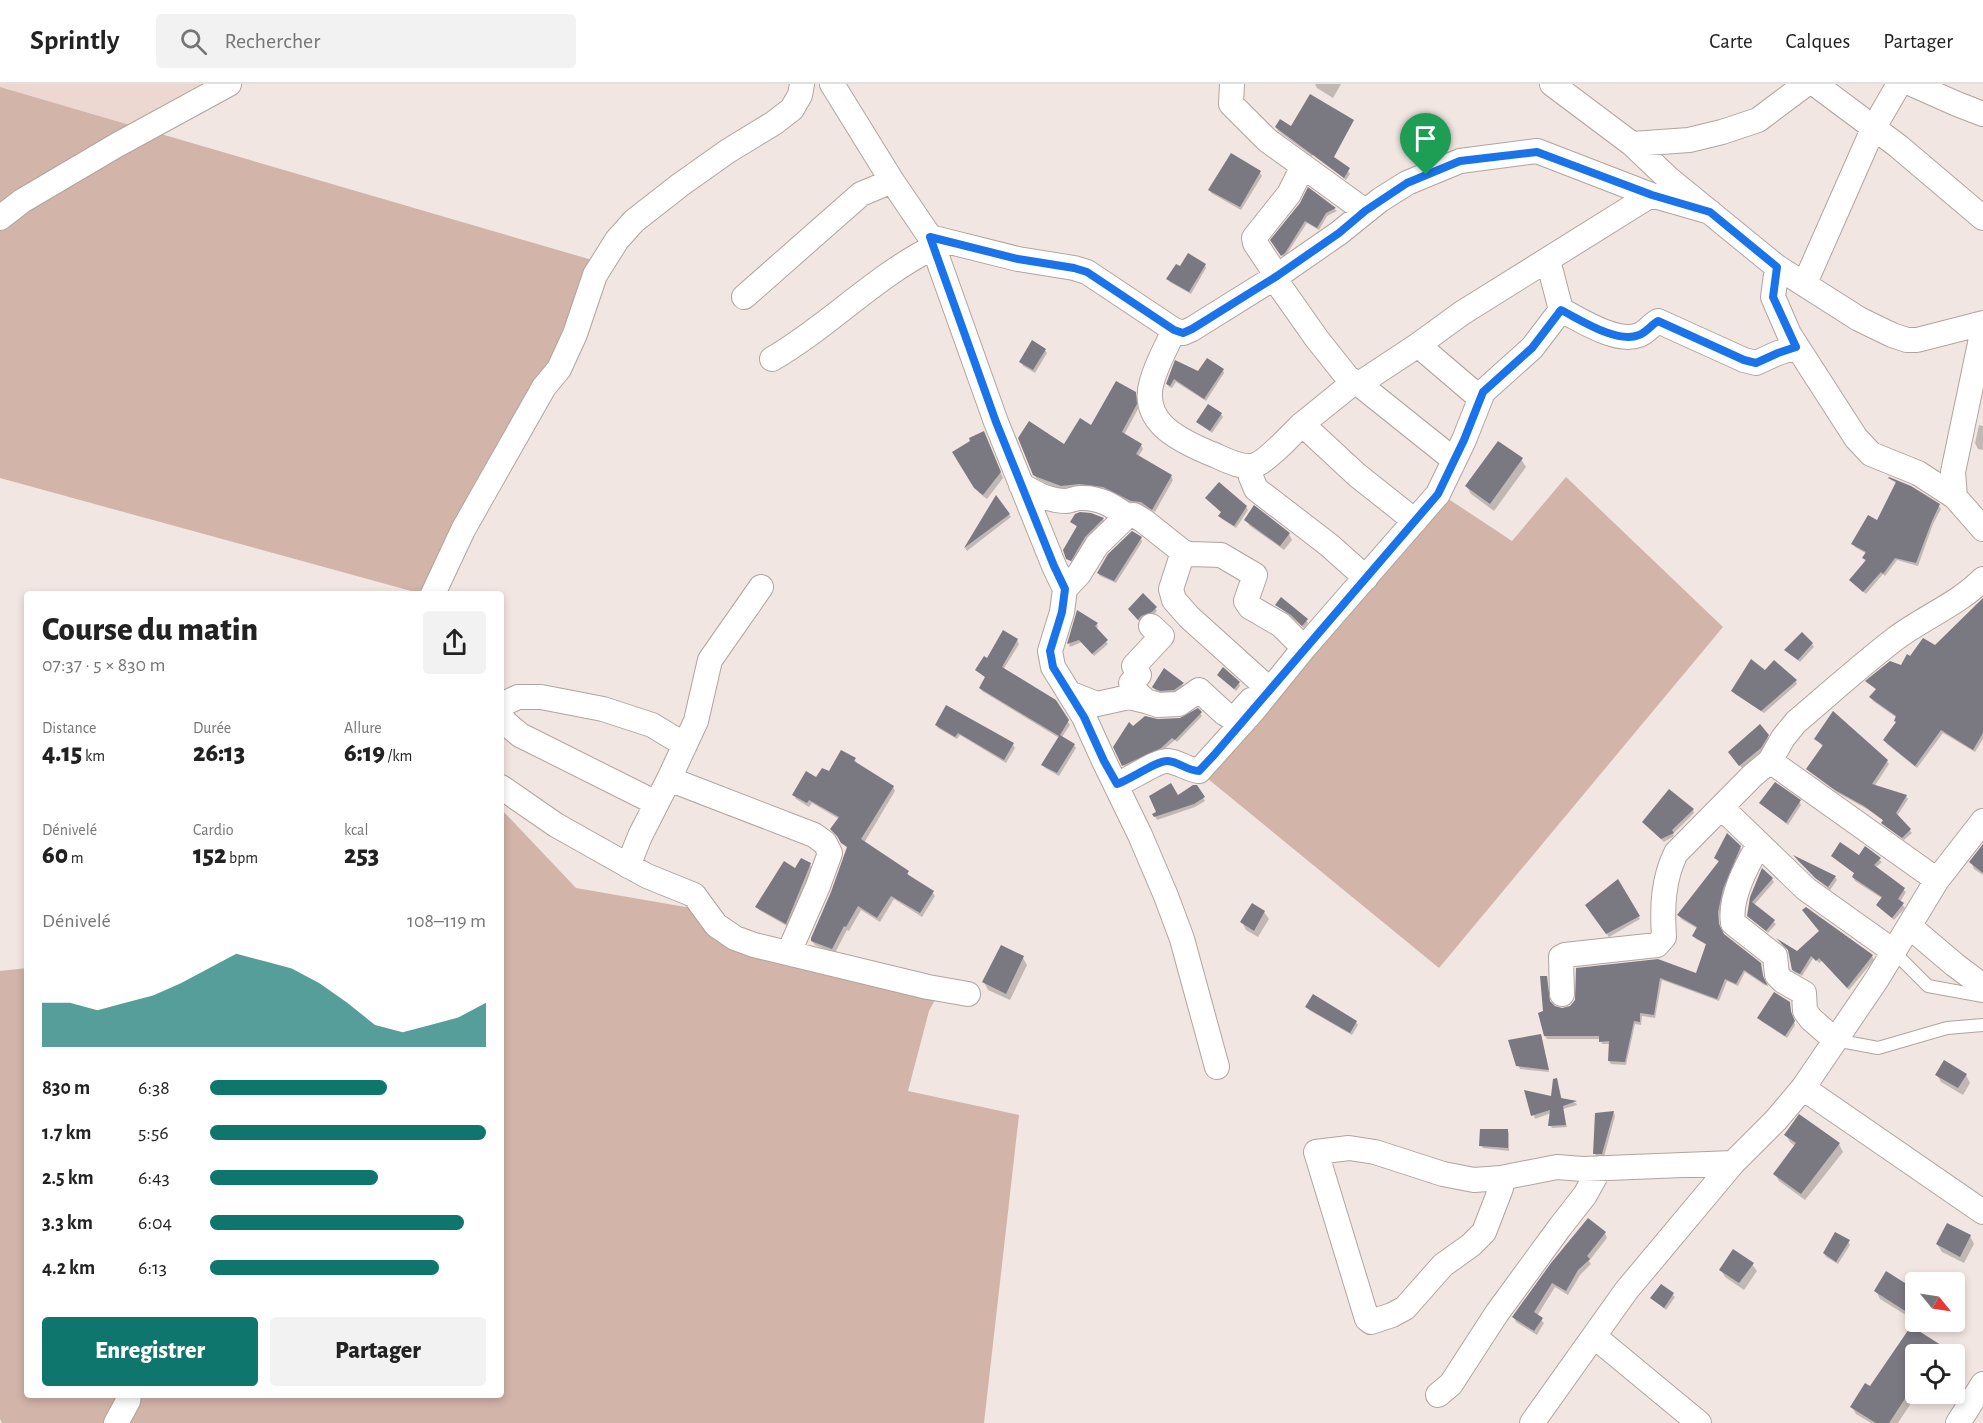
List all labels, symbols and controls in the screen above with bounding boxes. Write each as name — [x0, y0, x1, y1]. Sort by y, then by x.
search box — [156, 14, 576, 68]
icon: search — [177, 25, 210, 58]
text: Sprintly — [30, 27, 120, 55]
text: Rechercher — [225, 30, 320, 52]
text: Carte — [1709, 31, 1753, 52]
text: Calques — [1786, 31, 1850, 52]
text: Partager — [1883, 31, 1953, 52]
pin — [1400, 113, 1451, 175]
icon: arrive — [1409, 122, 1442, 155]
button: share — [423, 611, 486, 674]
text: Course du matin — [42, 614, 258, 647]
text: 07:37 · 5 × 830 m — [42, 655, 165, 675]
text: Distance — [42, 720, 96, 736]
text: Durée — [193, 720, 231, 736]
text: Allure — [344, 720, 382, 736]
text: 4.15 — [42, 740, 82, 766]
text: 26:13 — [193, 740, 245, 766]
text: 6:19 — [344, 740, 385, 766]
text: km — [82, 748, 105, 764]
text: /km — [385, 748, 412, 764]
text: Dénivelé — [42, 822, 97, 838]
text: Cardio — [193, 822, 234, 838]
text: kcal — [344, 822, 368, 838]
text: 60 — [42, 842, 68, 868]
text: 152 — [193, 842, 226, 868]
text: 253 — [344, 842, 379, 868]
text: m — [68, 850, 84, 866]
text: bpm — [226, 850, 258, 866]
text: Dénivelé — [42, 911, 111, 931]
text: 108–119 m — [407, 911, 486, 931]
text: 830 m — [42, 1078, 90, 1098]
text: 6:38 — [138, 1078, 170, 1098]
text: 1.7 km — [42, 1123, 91, 1143]
text: 5:56 — [138, 1123, 169, 1143]
text: 2.5 km — [42, 1168, 94, 1188]
text: 6:43 — [138, 1168, 170, 1188]
text: 3.3 km — [42, 1213, 93, 1233]
text: 6:04 — [138, 1213, 172, 1233]
text: 4.2 km — [42, 1258, 95, 1278]
text: 6:13 — [138, 1258, 167, 1278]
north arrow — [1905, 1272, 1965, 1332]
map controls — [1905, 1272, 1965, 1404]
button: Enregistrer — [42, 1317, 258, 1386]
button: Partager — [270, 1317, 486, 1386]
button: locate — [1905, 1344, 1965, 1404]

